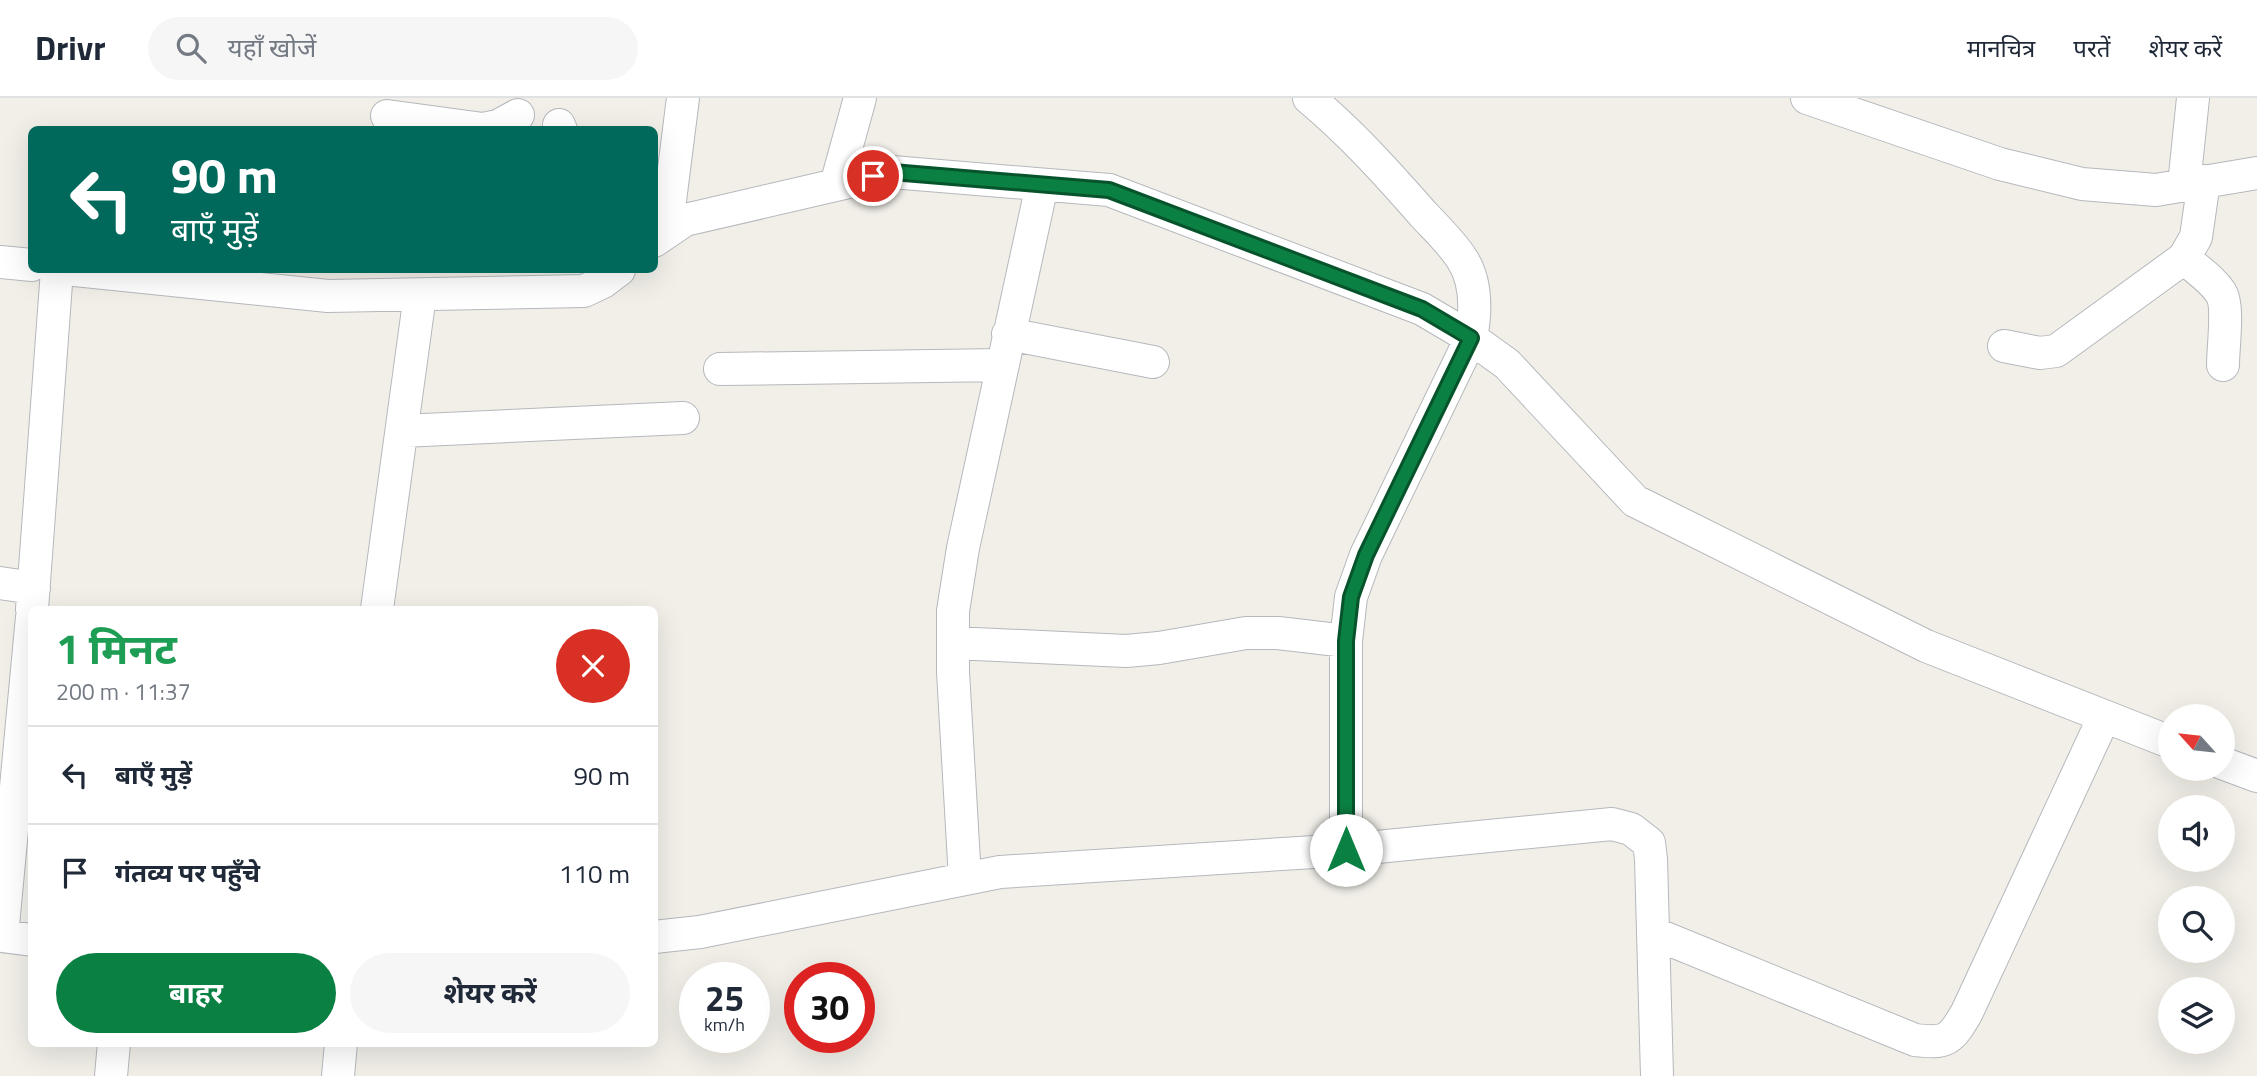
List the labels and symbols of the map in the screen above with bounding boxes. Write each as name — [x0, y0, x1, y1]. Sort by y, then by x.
pin — [843, 146, 903, 206]
north arrow — [2158, 704, 2235, 780]
position arrow — [1309, 813, 1383, 887]
speed limit sign: 30 — [784, 962, 875, 1053]

